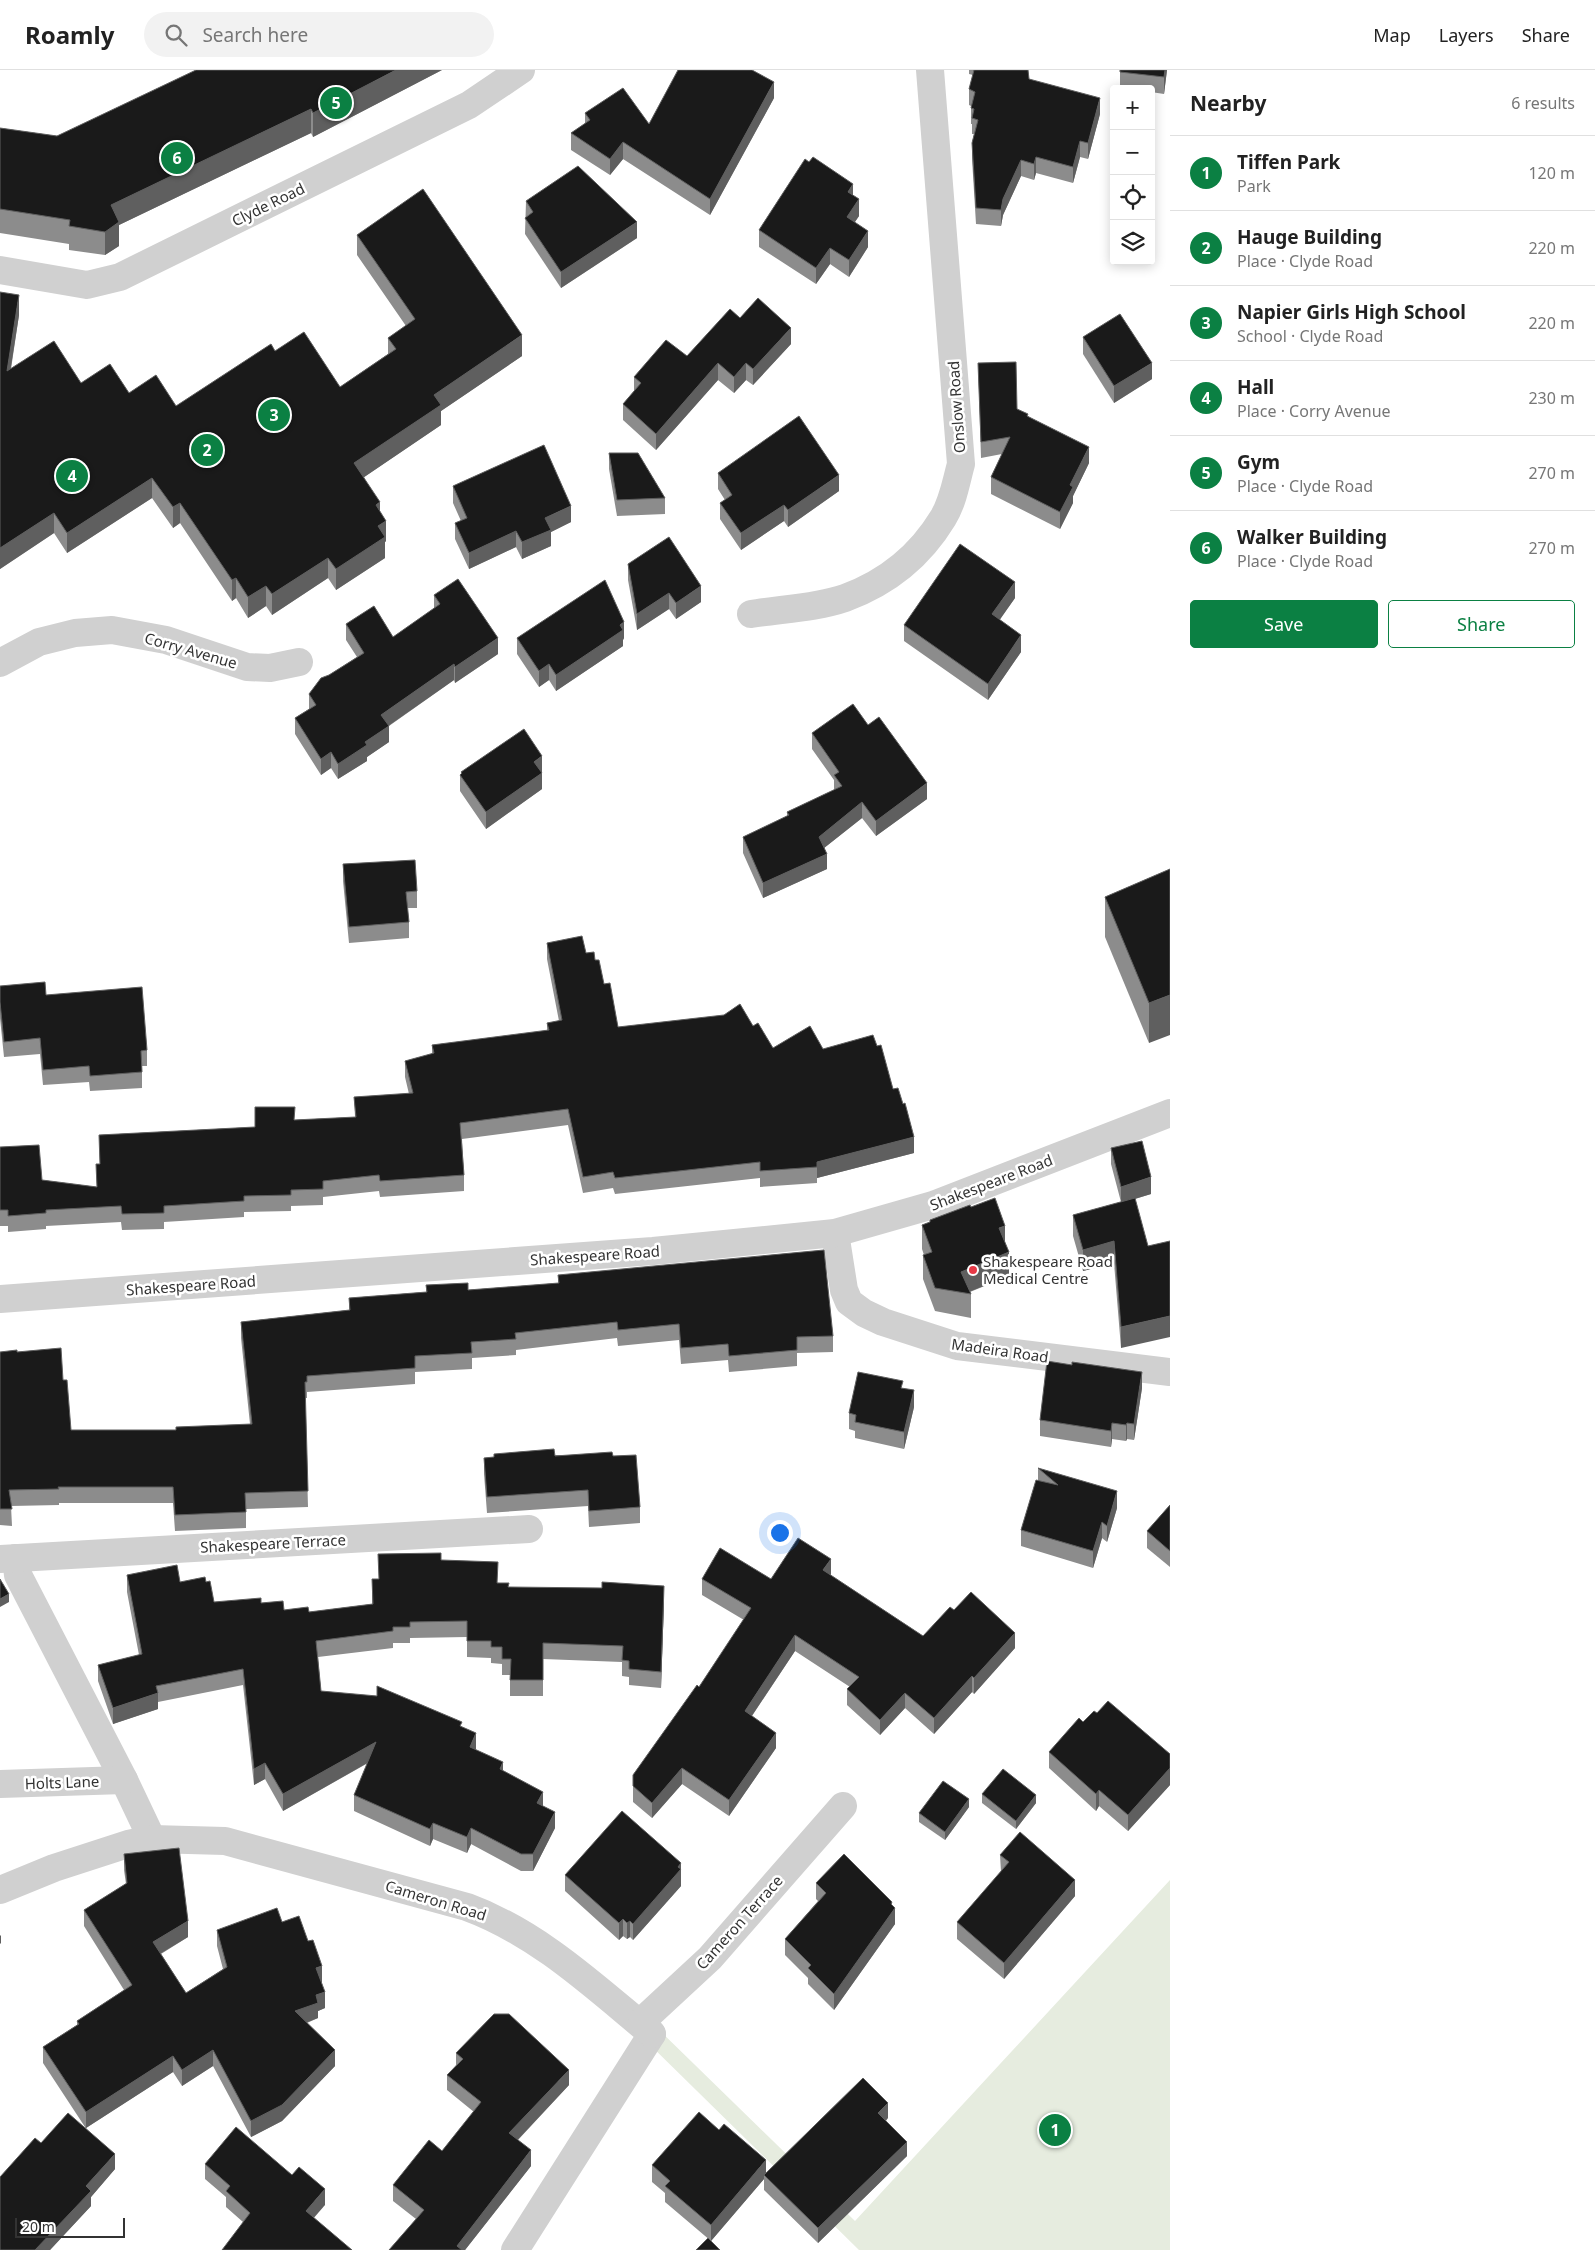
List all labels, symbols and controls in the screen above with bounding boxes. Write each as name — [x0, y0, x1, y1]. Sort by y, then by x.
search box — [144, 12, 494, 57]
text: Roamly — [25, 18, 114, 51]
icon: search — [162, 21, 190, 49]
text: Search here — [202, 22, 308, 48]
text: Map — [1373, 23, 1411, 47]
text: Layers — [1439, 23, 1494, 47]
text: Share — [1522, 23, 1570, 47]
pin: 5 — [320, 84, 352, 122]
map controls — [1110, 85, 1155, 265]
button: + — [1110, 85, 1155, 130]
text: Nearby — [1190, 89, 1266, 117]
text: 6 results — [1511, 92, 1575, 114]
button: − — [1110, 130, 1155, 175]
pin: 6 — [161, 139, 193, 177]
text: Tiffen Park — [1237, 149, 1340, 175]
text: 1 — [1201, 162, 1211, 184]
text: 120 m — [1528, 162, 1575, 184]
button: locate — [1110, 175, 1155, 220]
text: Park — [1237, 175, 1271, 197]
street label: Clyde Road — [228, 178, 308, 230]
button: layers — [1110, 220, 1155, 265]
text: Hauge Building — [1237, 224, 1382, 250]
text: 2 — [1201, 237, 1211, 259]
text: 220 m — [1528, 237, 1575, 259]
text: Place · Clyde Road — [1237, 250, 1373, 272]
text: Napier Girls High School — [1237, 299, 1466, 325]
text: 3 — [1201, 312, 1211, 334]
text: 220 m — [1528, 312, 1575, 334]
text: School · Clyde Road — [1237, 325, 1383, 347]
street label: Onslow Road — [943, 360, 969, 454]
text: Hall — [1237, 374, 1274, 400]
text: 4 — [1201, 387, 1211, 409]
text: 230 m — [1528, 387, 1575, 409]
pin: 3 — [258, 396, 290, 434]
text: Place · Corry Avenue — [1237, 400, 1391, 422]
pin: 2 — [191, 431, 223, 469]
text: Gym — [1237, 449, 1280, 475]
pin: 4 — [56, 457, 88, 495]
text: 5 — [1201, 462, 1211, 484]
text: 270 m — [1528, 462, 1575, 484]
text: Place · Clyde Road — [1237, 475, 1373, 497]
text: Walker Building — [1237, 524, 1387, 550]
text: 6 — [1201, 537, 1211, 559]
text: 270 m — [1528, 537, 1575, 559]
text: Place · Clyde Road — [1237, 550, 1373, 572]
button: Save — [1190, 600, 1378, 648]
button: Share — [1388, 600, 1575, 648]
street label: Corry Avenue — [143, 627, 239, 673]
street label: Shakespeare Road — [927, 1149, 1055, 1215]
street label: Shakespeare Road — [529, 1240, 661, 1270]
place label: Shakespeare Road Medical Centre — [983, 1251, 1113, 1288]
marker: Shakespeare Road Medical Centre — [967, 1264, 979, 1276]
street label: Shakespeare Road — [125, 1270, 257, 1300]
street label: Madeira Road — [950, 1333, 1050, 1367]
your location — [767, 1520, 793, 1546]
street label: Shakespeare Terrace — [200, 1529, 346, 1557]
street label: Holts Lane — [24, 1771, 100, 1793]
street label: Cameron Terrace — [691, 1871, 787, 1973]
street label: Cameron Road — [383, 1875, 489, 1925]
pin: 1 — [1039, 2111, 1071, 2149]
scale bar — [15, 2215, 125, 2238]
text: 20 m — [22, 2217, 55, 2236]

